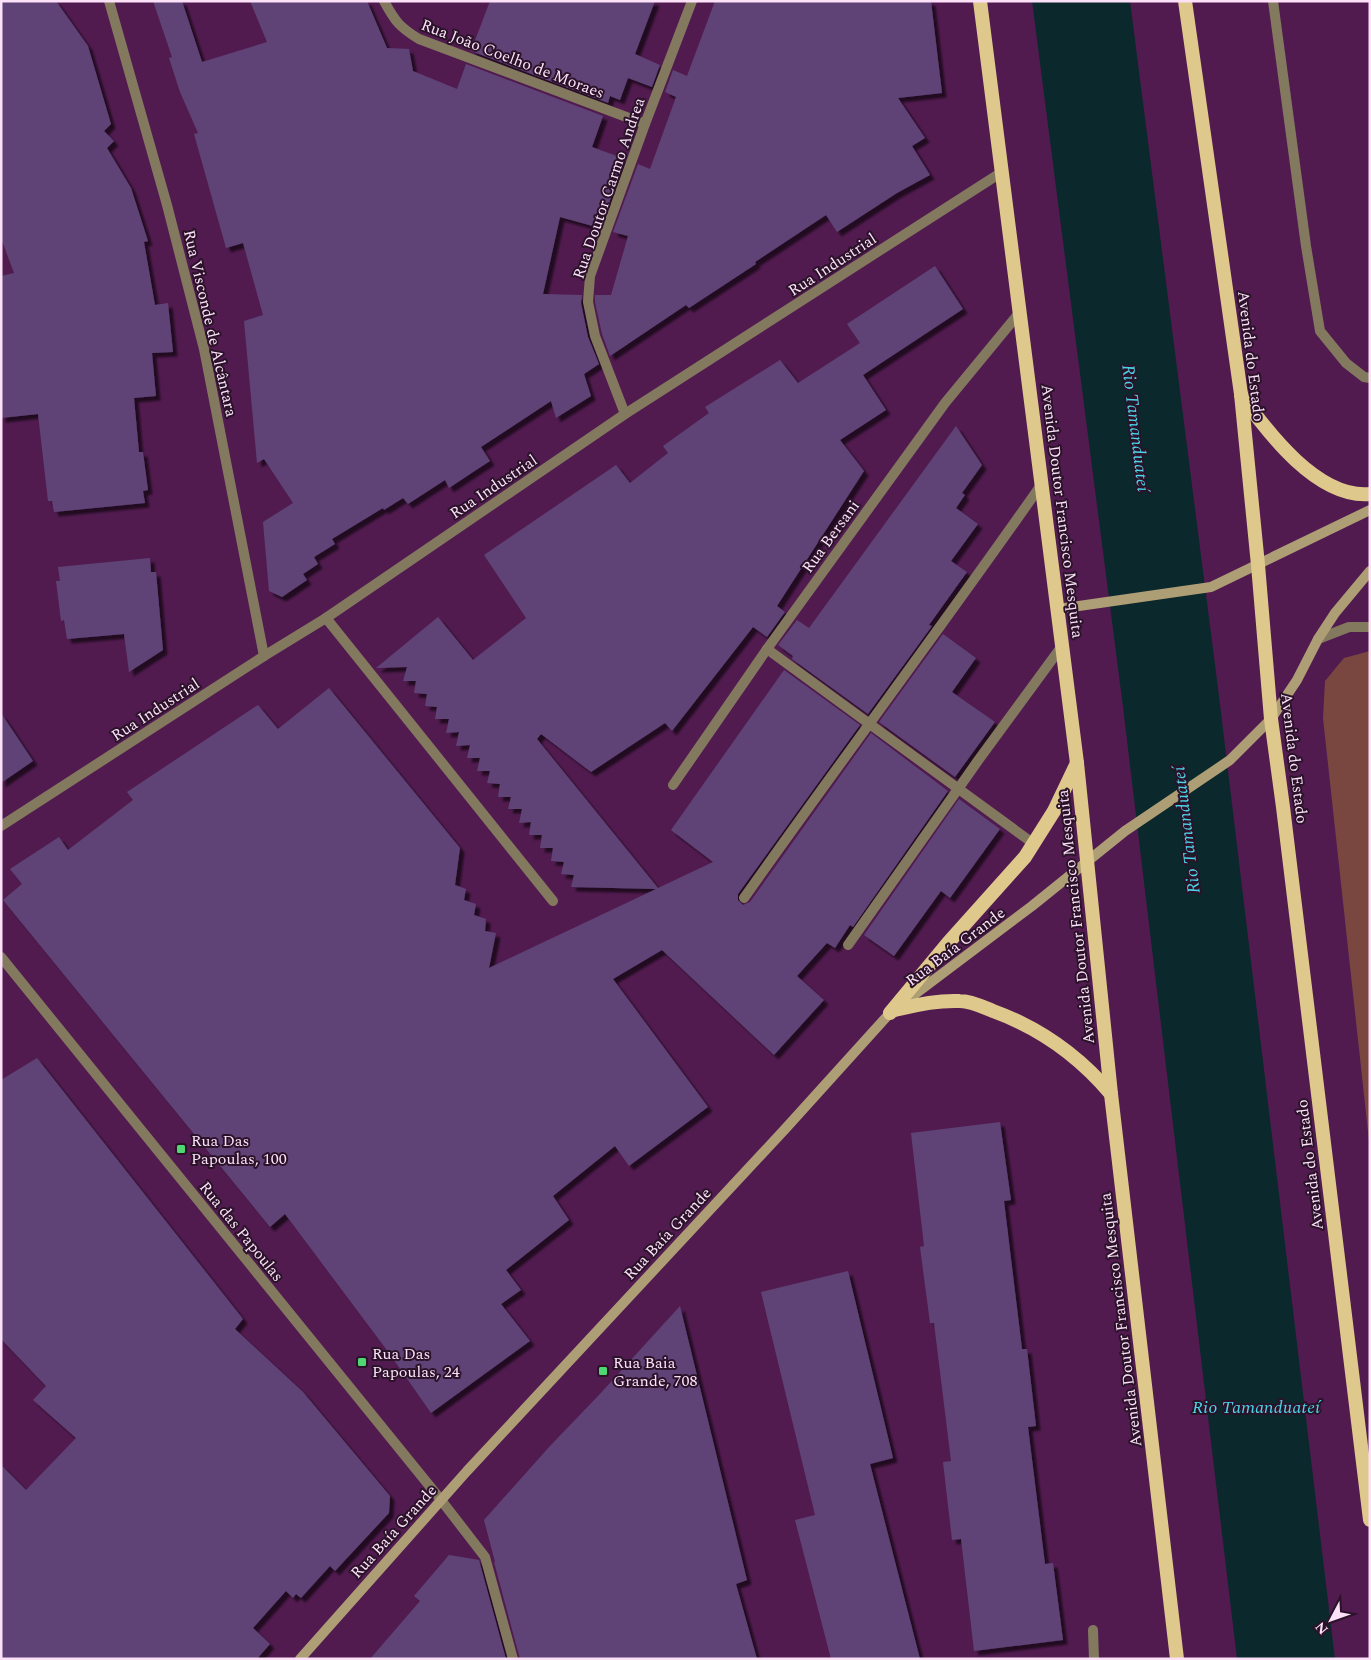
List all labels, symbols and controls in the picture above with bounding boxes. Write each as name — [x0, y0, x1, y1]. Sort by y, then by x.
street label: Rua João Coelho de Moraes — [417, 13, 608, 105]
street label: Rua Doutor Carmo Andrea — [567, 94, 651, 282]
street label: Rua Visconde de Alcântara — [177, 227, 243, 419]
street label: Rua Industrial — [784, 227, 882, 302]
street label: Avenida do Estado — [1231, 289, 1271, 423]
water label: Rio Tamanduateí — [1114, 363, 1157, 495]
street label: Avenida Doutor Francisco Mesquita — [1035, 383, 1090, 640]
street label: Rua Industrial — [445, 449, 542, 525]
street label: Rua Bersani — [796, 495, 866, 578]
street label: Rua Industrial — [107, 672, 205, 747]
street label: Avenida do Estado — [1274, 691, 1314, 825]
water label: Rio Tamanduateí — [1165, 763, 1208, 895]
street label: Avenida Doutor Francisco Mesquita — [1051, 788, 1101, 1045]
street label: Rua Baía Grande — [901, 901, 1010, 992]
street label: Avenida do Estado — [1290, 1098, 1330, 1232]
place label: Rua Das Papoulas, 100 — [191, 1129, 287, 1171]
marker: Rua Das Papoulas, 100 — [175, 1143, 187, 1155]
street label: Rua das Papoulas — [193, 1176, 289, 1287]
street label: Rua Baía Grande — [618, 1182, 717, 1285]
street label: Avenida Doutor Francisco Mesquita — [1093, 1191, 1148, 1448]
place label: Rua Das Papoulas, 24 — [372, 1342, 460, 1384]
place label: Rua Baia Grande, 708 — [613, 1351, 698, 1393]
marker: Rua Das Papoulas, 24 — [356, 1356, 368, 1368]
marker: Rua Baia Grande, 708 — [597, 1365, 609, 1377]
water label: Rio Tamanduateí — [1192, 1394, 1322, 1421]
street label: Rua Baía Grande — [345, 1479, 443, 1584]
north arrow — [1306, 1595, 1356, 1645]
text: N — [1310, 1617, 1333, 1639]

